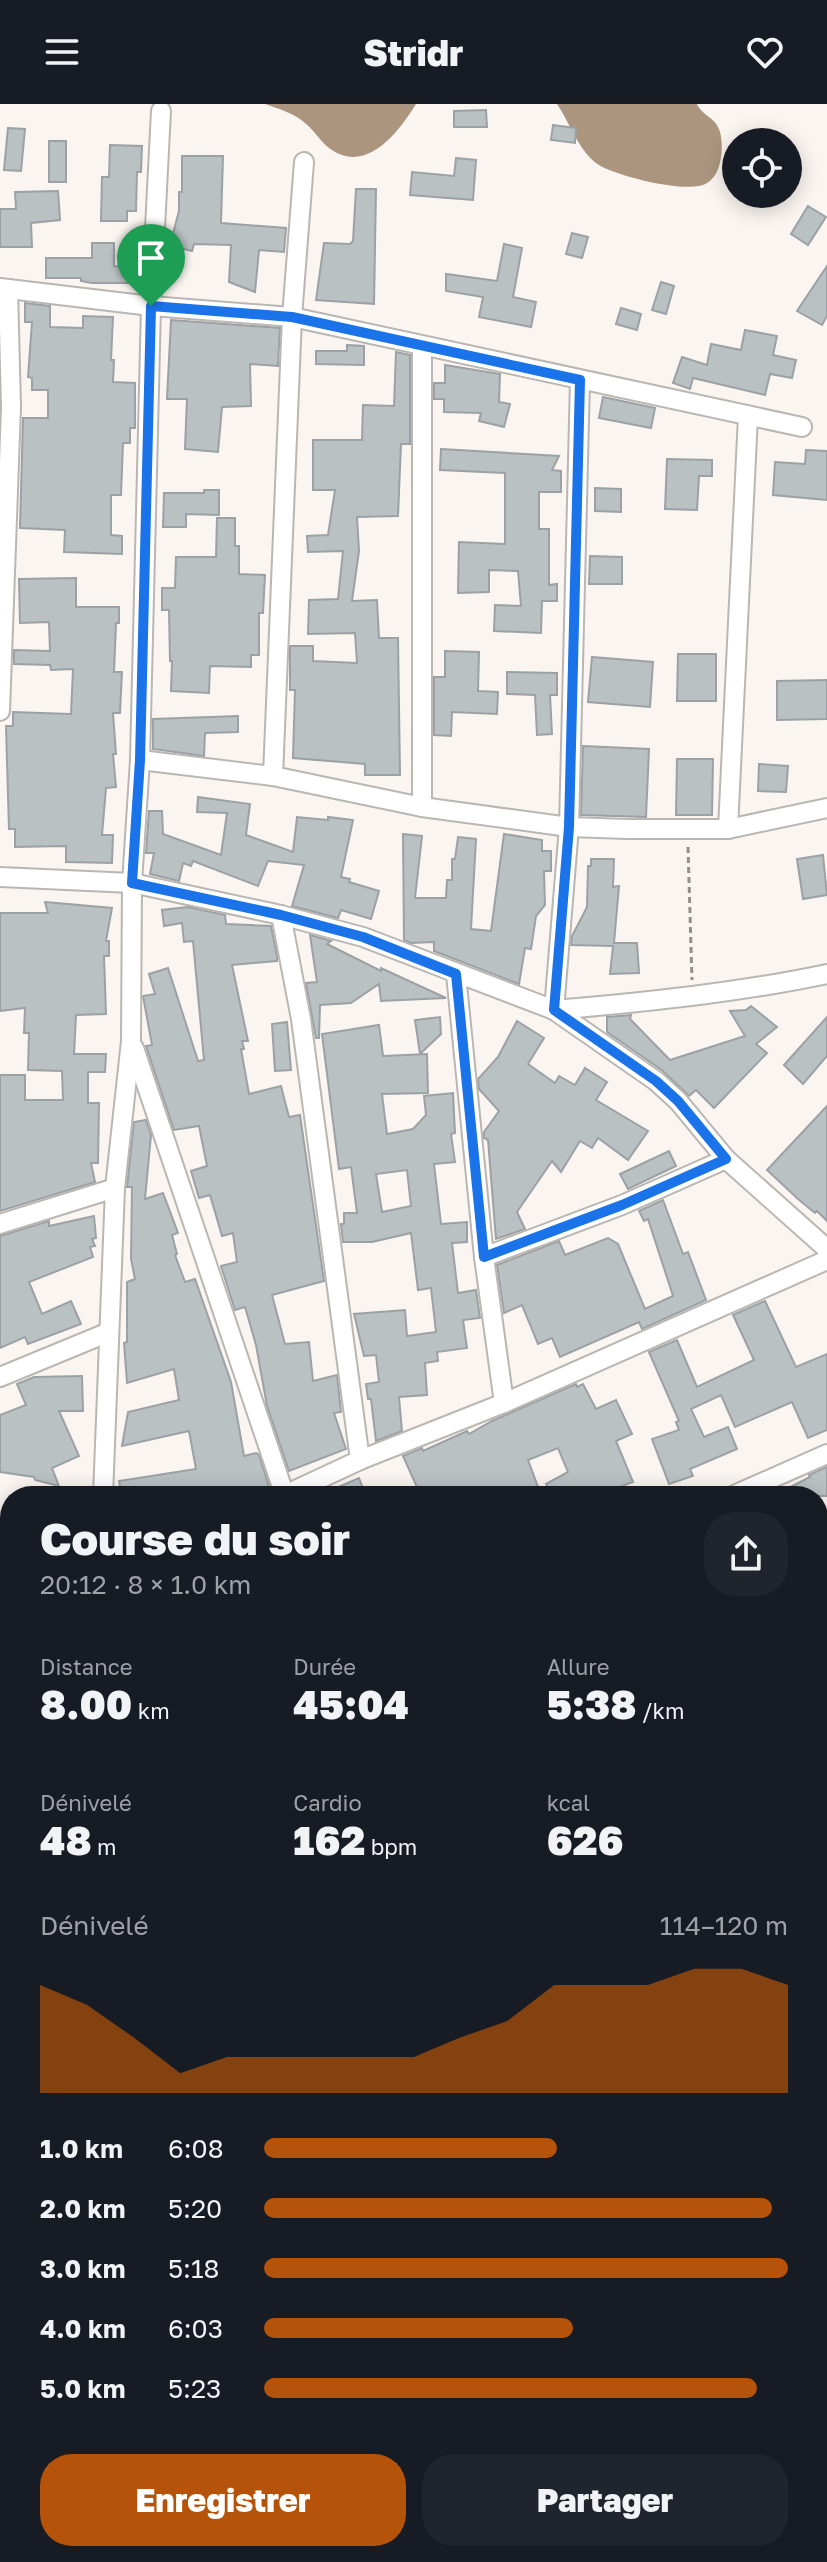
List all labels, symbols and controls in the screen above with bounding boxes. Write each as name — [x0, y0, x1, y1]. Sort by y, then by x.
icon: menu — [40, 30, 84, 74]
icon: heart — [743, 30, 787, 74]
text: Stridr — [364, 31, 463, 74]
map controls — [722, 128, 802, 208]
button: locate — [722, 128, 802, 208]
pin — [117, 224, 185, 306]
icon: arrive — [129, 236, 173, 280]
text: Course du soir — [40, 1512, 350, 1565]
button: share — [704, 1512, 788, 1596]
text: 20:12 · 8 × 1.0 km — [40, 1569, 251, 1600]
text: Distance — [40, 1653, 132, 1680]
text: Durée — [293, 1653, 356, 1680]
text: Allure — [547, 1653, 609, 1680]
text: 8.00 — [40, 1680, 132, 1728]
text: 45:04 — [293, 1680, 409, 1728]
text: 5:38 — [547, 1680, 636, 1728]
text: km — [132, 1697, 170, 1724]
text: /km — [636, 1697, 684, 1724]
text: Dénivelé — [40, 1789, 132, 1816]
text: Cardio — [293, 1789, 362, 1816]
text: kcal — [547, 1789, 590, 1816]
text: 48 — [40, 1816, 92, 1864]
text: 162 — [293, 1816, 365, 1864]
text: 626 — [547, 1816, 623, 1864]
text: m — [92, 1833, 117, 1860]
text: bpm — [365, 1833, 417, 1860]
text: Dénivelé — [40, 1910, 149, 1941]
text: 114–120 m — [660, 1910, 788, 1941]
text: 1.0 km — [40, 2133, 123, 2164]
text: 6:08 — [168, 2133, 224, 2164]
text: 2.0 km — [40, 2193, 125, 2224]
text: 5:20 — [168, 2193, 222, 2224]
text: 3.0 km — [40, 2253, 125, 2284]
text: 5:18 — [168, 2253, 219, 2284]
text: 4.0 km — [40, 2313, 126, 2344]
text: 6:03 — [168, 2313, 223, 2344]
text: 5.0 km — [40, 2373, 125, 2404]
text: 5:23 — [168, 2373, 221, 2404]
button: Enregistrer — [40, 2454, 406, 2546]
button: Partager — [422, 2454, 788, 2546]

